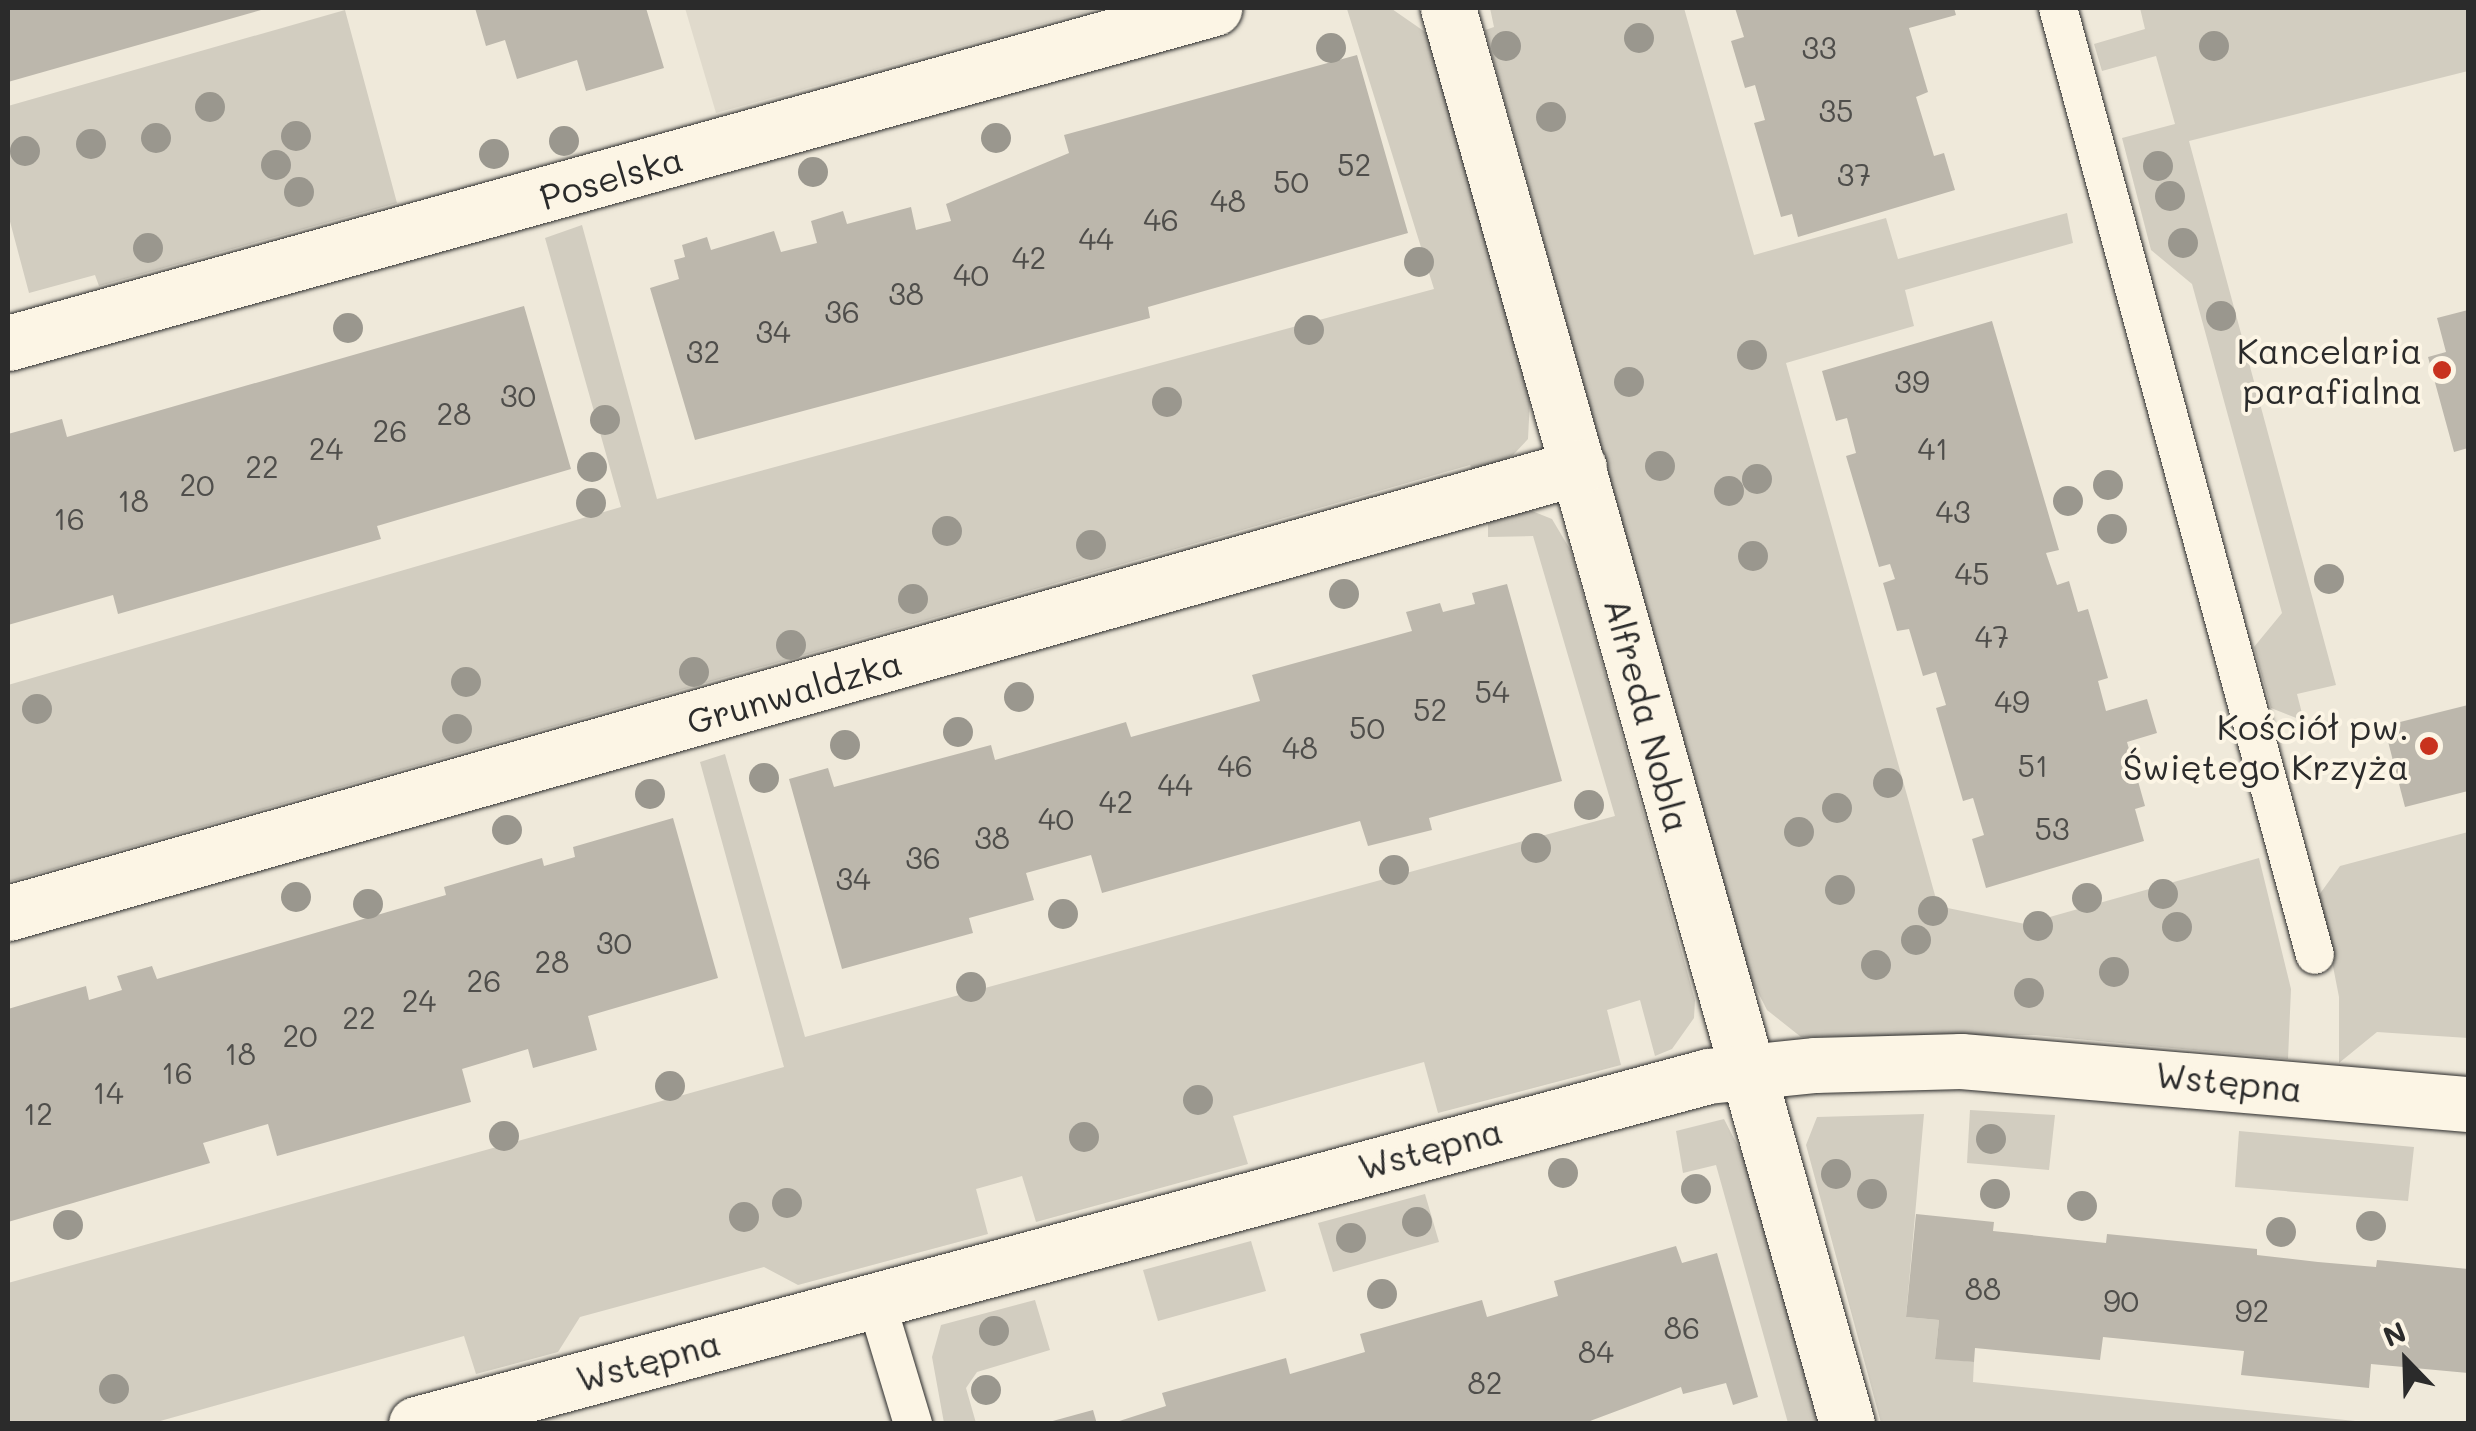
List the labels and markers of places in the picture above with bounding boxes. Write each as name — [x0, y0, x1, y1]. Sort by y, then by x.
place label: Kancelaria parafialna — [2237, 329, 2422, 411]
marker: Kancelaria parafialna — [2431, 359, 2453, 381]
place label: Kościół pw. Świętego Krzyża — [2123, 705, 2409, 787]
marker: Kościół pw. Świętego Krzyża — [2418, 735, 2440, 757]

